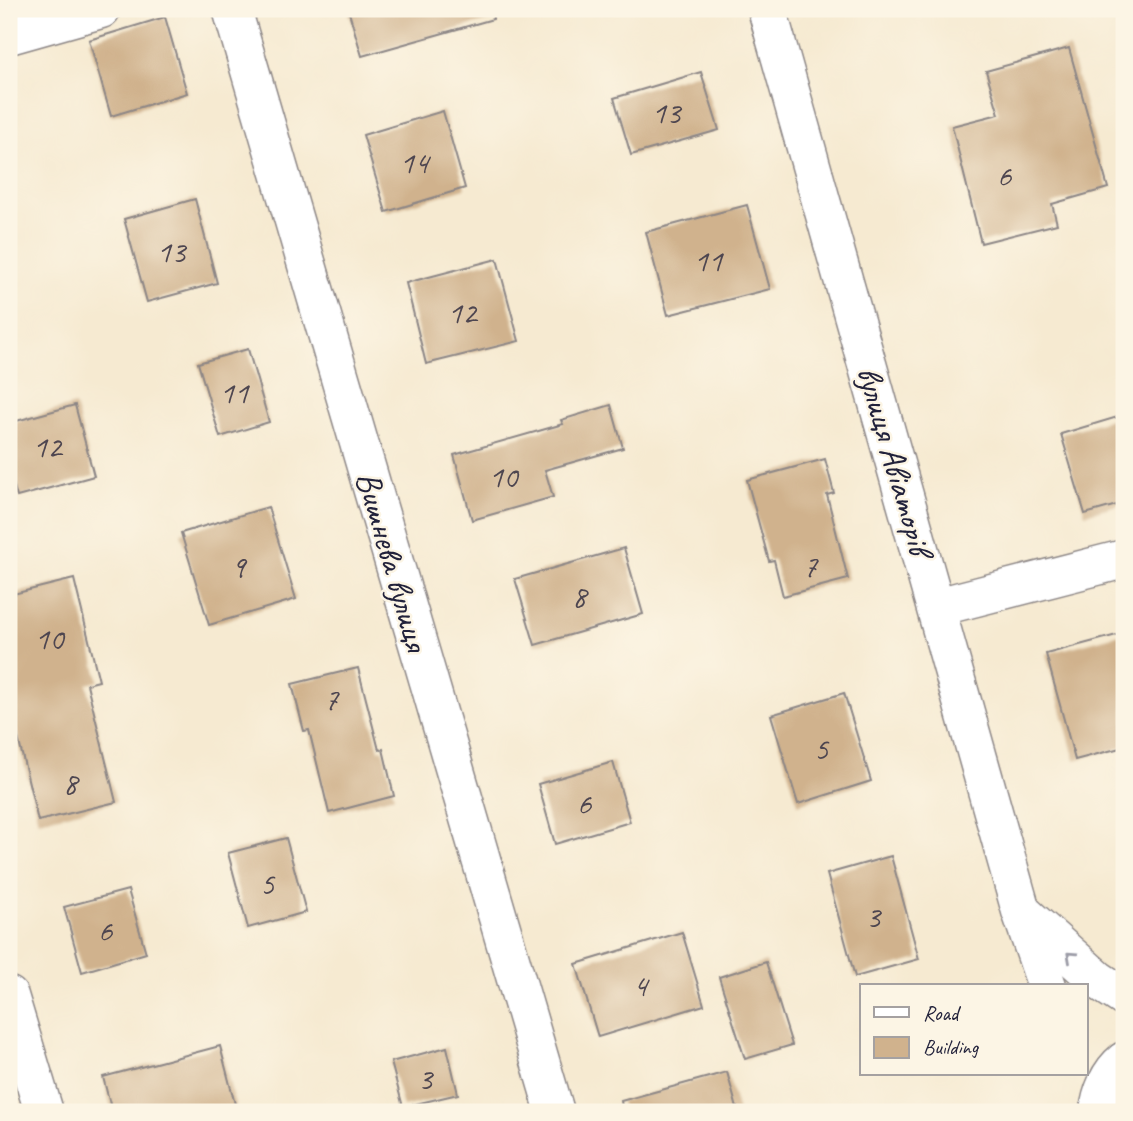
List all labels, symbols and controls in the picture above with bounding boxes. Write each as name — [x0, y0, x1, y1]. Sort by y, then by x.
house number: 13 — [652, 92, 683, 133]
house number: 14 — [400, 142, 432, 183]
house number: 6 — [997, 155, 1013, 196]
house number: 13 — [157, 231, 188, 272]
house number: 11 — [694, 240, 724, 281]
house number: 12 — [448, 292, 479, 333]
street label: вулиця Авіаторів — [846, 361, 945, 568]
house number: 11 — [220, 372, 250, 413]
house number: 12 — [33, 426, 64, 467]
house number: 10 — [489, 456, 520, 497]
street label: Вишнева вулиця — [345, 466, 440, 659]
house number: 9 — [231, 546, 248, 587]
house number: 7 — [803, 546, 819, 587]
house number: 8 — [572, 576, 589, 617]
house number: 10 — [35, 618, 66, 659]
house number: 7 — [324, 679, 340, 720]
house number: 5 — [814, 728, 830, 769]
house number: 8 — [63, 763, 80, 804]
house number: 6 — [577, 783, 593, 824]
house number: 5 — [260, 863, 276, 904]
house number: 3 — [866, 896, 883, 937]
house number: 6 — [98, 910, 114, 951]
one-way arrow — [1066, 952, 1079, 964]
house number: 4 — [633, 965, 651, 1006]
legend — [860, 984, 1088, 1076]
text: Road — [923, 1000, 962, 1026]
text: Building — [923, 1034, 980, 1060]
house number: 3 — [418, 1058, 435, 1099]

